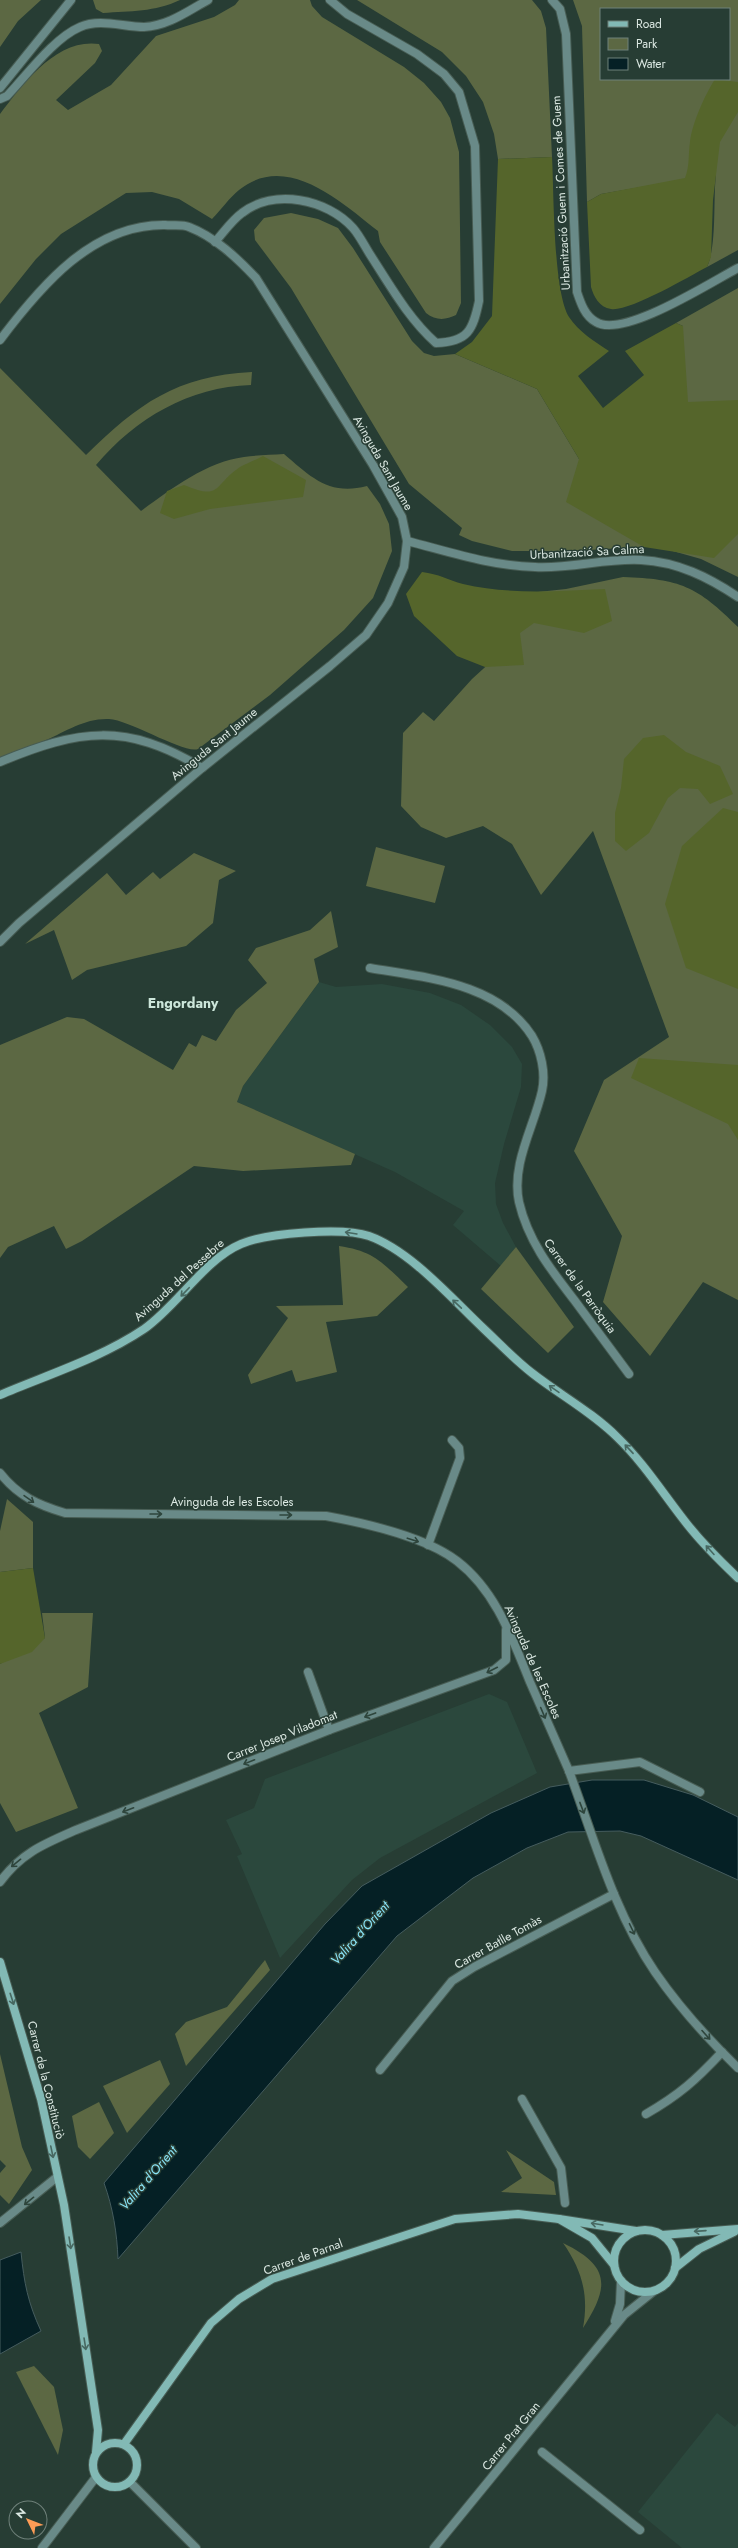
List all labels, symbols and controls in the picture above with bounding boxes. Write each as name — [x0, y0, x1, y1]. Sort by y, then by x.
legend — [600, 8, 730, 80]
text: Road — [636, 15, 662, 33]
text: Park — [636, 35, 658, 53]
text: Water — [636, 55, 667, 73]
street label: Urbanització Guem i Comes de Guem — [547, 95, 575, 291]
street label: Avinguda Sant Jaume — [348, 412, 418, 514]
street label: Urbanització Sa Calma — [529, 540, 645, 564]
street label: Avinguda Sant Jaume — [167, 703, 261, 785]
district label: Engordany — [148, 993, 219, 1013]
one-way arrow — [345, 1229, 358, 1237]
street label: Avinguda del Pessebre — [130, 1235, 228, 1325]
street label: Carrer de la Parròquia — [539, 1235, 621, 1337]
one-way arrow — [180, 1287, 190, 1297]
one-way arrow — [452, 1300, 462, 1309]
one-way arrow — [549, 1385, 560, 1393]
one-way arrow — [624, 1444, 633, 1455]
street label: Avinguda de les Escoles — [171, 1493, 294, 1511]
one-way arrow — [23, 1495, 34, 1503]
one-way arrow — [149, 1510, 162, 1518]
one-way arrow — [279, 1511, 292, 1519]
one-way arrow — [406, 1537, 419, 1544]
one-way arrow — [706, 1545, 715, 1556]
street label: Avinguda de les Escoles — [500, 1602, 566, 1722]
one-way arrow — [486, 1667, 498, 1674]
street label: Carrer Josep Viladomat — [224, 1706, 340, 1766]
one-way arrow — [540, 1706, 547, 1718]
one-way arrow — [364, 1712, 376, 1720]
one-way arrow — [243, 1759, 255, 1766]
one-way arrow — [579, 1801, 587, 1813]
one-way arrow — [122, 1806, 134, 1814]
one-way arrow — [10, 1859, 21, 1868]
water label: Valira d'Orient — [326, 1896, 394, 1969]
street label: Carrer Batlle Tomàs — [451, 1910, 545, 1974]
one-way arrow — [629, 1923, 636, 1935]
one-way arrow — [9, 1992, 16, 2005]
street label: Carrer de la Constituciò — [23, 2019, 69, 2141]
one-way arrow — [701, 2030, 710, 2040]
water label: Valira d'Orient — [115, 2141, 182, 2214]
one-way arrow — [48, 2145, 56, 2158]
one-way arrow — [24, 2196, 35, 2205]
one-way arrow — [591, 2220, 604, 2228]
one-way arrow — [694, 2227, 707, 2234]
street label: Carrer de Parnal — [261, 2234, 345, 2280]
one-way arrow — [66, 2236, 74, 2249]
one-way arrow — [81, 2337, 89, 2350]
street label: Carrer Prat Gran — [478, 2398, 544, 2474]
north arrow — [8, 2500, 48, 2540]
text: N — [12, 2505, 30, 2522]

